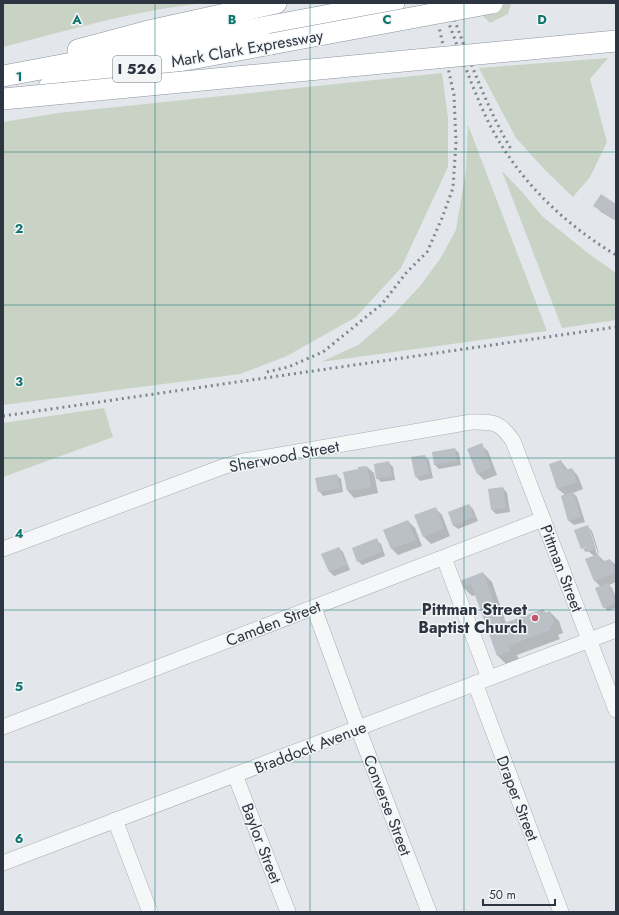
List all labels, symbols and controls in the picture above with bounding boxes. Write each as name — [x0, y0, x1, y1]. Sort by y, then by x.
text: A — [71, 10, 82, 29]
text: B — [228, 10, 237, 29]
text: C — [382, 10, 392, 29]
text: D — [537, 10, 547, 29]
street label: Mark Clark Expressway — [169, 24, 326, 73]
road number: I 526 — [113, 56, 161, 82]
text: 1 — [16, 67, 22, 86]
text: 2 — [15, 219, 23, 238]
text: 3 — [15, 372, 23, 391]
street label: Sherwood Street — [227, 435, 341, 478]
street label: Pittman Street — [534, 521, 589, 615]
text: 4 — [14, 524, 24, 543]
street label: Camden Street — [222, 595, 324, 652]
place label: Pittman Street Baptist Church — [418, 598, 528, 639]
marker: Pittman Street Baptist Church — [530, 613, 540, 623]
text: 5 — [15, 677, 23, 696]
street label: Braddock Avenue — [251, 716, 370, 779]
street label: Converse Street — [358, 751, 417, 859]
street label: Draper Street — [491, 752, 544, 844]
street label: Baylor Street — [236, 800, 287, 887]
text: 6 — [15, 829, 24, 848]
scale bar — [483, 881, 555, 907]
text: 50 m — [489, 886, 516, 904]

